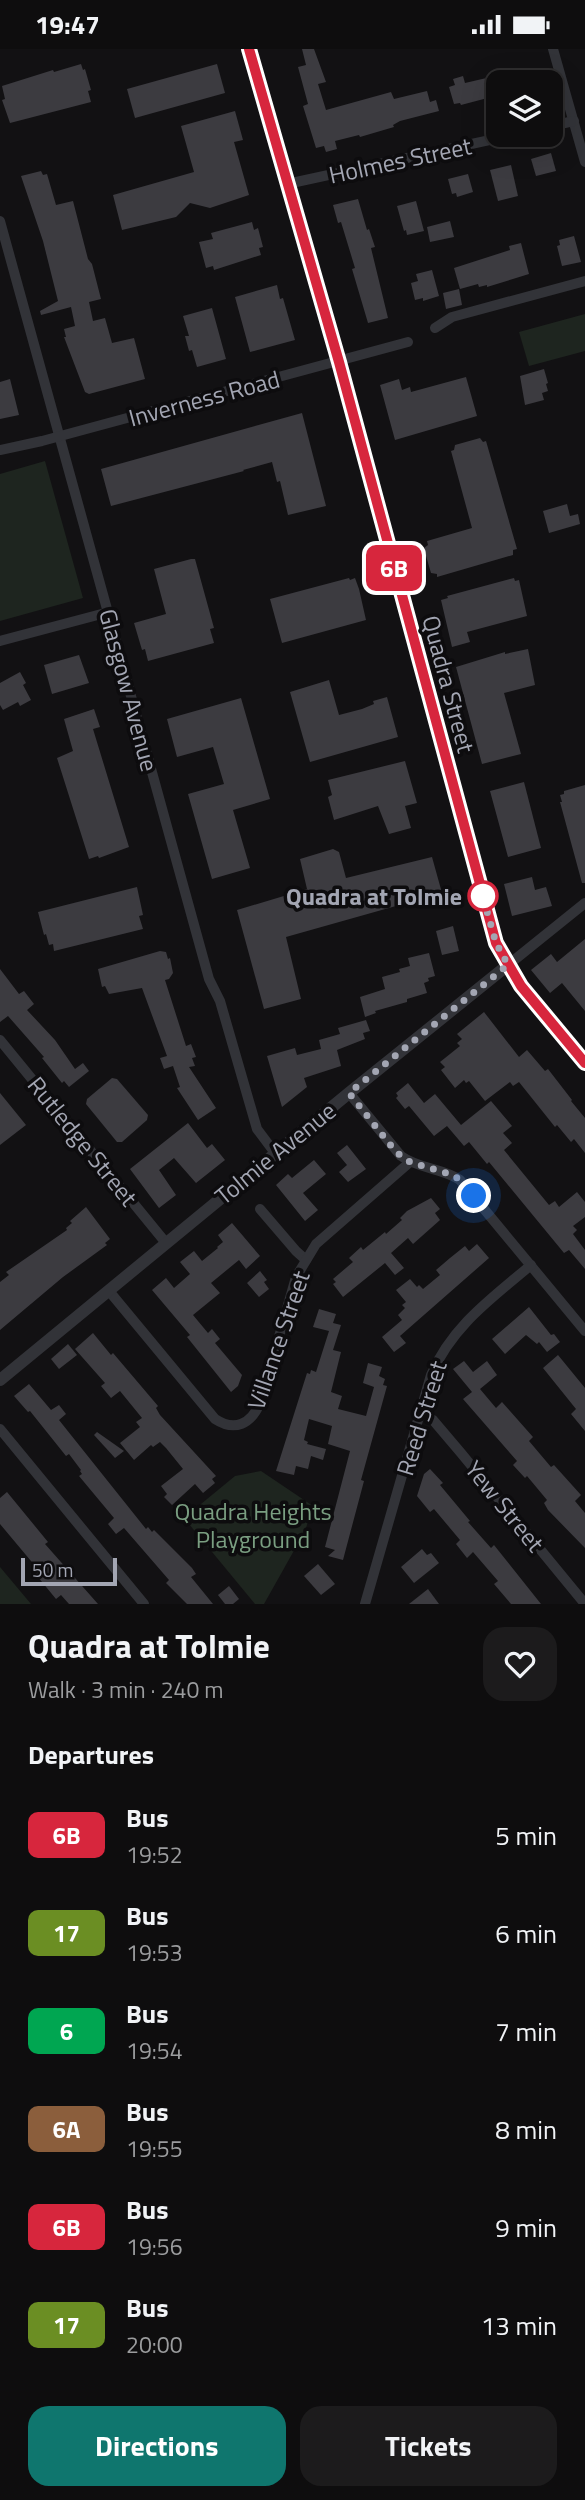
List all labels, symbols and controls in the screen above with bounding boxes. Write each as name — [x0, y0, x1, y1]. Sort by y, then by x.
text: 19:47 — [35, 5, 100, 44]
map controls — [486, 70, 563, 147]
button: layers — [486, 70, 563, 147]
street label: Holmes Street — [325, 127, 475, 193]
street label: Inverness Road — [124, 361, 284, 435]
line badge: 6B — [362, 545, 426, 591]
text: 6B — [380, 550, 408, 586]
street label: Glasgow Avenue — [90, 605, 168, 775]
street label: Quadra Street — [413, 611, 485, 757]
place label: Quadra at Tolmie — [286, 878, 462, 914]
marker: Quadra at Tolmie — [468, 881, 498, 911]
street label: Rutledge Street — [19, 1068, 147, 1214]
street label: Tolmie Avenue — [207, 1093, 343, 1213]
your location — [456, 1178, 491, 1213]
street label: Villance Street — [237, 1265, 319, 1414]
street label: Reed Street — [386, 1355, 456, 1480]
street label: Yew Street — [457, 1452, 554, 1560]
park label: Quadra Heights Playground — [174, 1493, 332, 1557]
scale bar — [21, 1555, 117, 1587]
text: 50 m — [32, 1555, 73, 1584]
text: Quadra at Tolmie — [28, 1621, 270, 1671]
button: heart — [483, 1627, 557, 1701]
text: Walk · 3 min · 240 m — [28, 1672, 224, 1707]
text: Departures — [28, 1735, 154, 1774]
text: Bus — [126, 1798, 168, 1837]
text: 5 min — [495, 1816, 557, 1855]
text: 6B — [52, 1817, 81, 1853]
text: 19:52 — [126, 1837, 183, 1872]
text: Bus — [126, 1896, 168, 1935]
text: 6 min — [495, 1914, 557, 1953]
text: 17 — [53, 1915, 80, 1951]
text: 19:53 — [126, 1935, 183, 1970]
text: Bus — [126, 1994, 168, 2033]
text: 7 min — [495, 2012, 557, 2051]
text: 6 — [60, 2013, 73, 2049]
text: 19:54 — [126, 2033, 183, 2068]
text: Bus — [126, 2092, 168, 2131]
text: 8 min — [495, 2110, 557, 2149]
text: 6A — [53, 2111, 80, 2147]
text: 19:55 — [126, 2131, 183, 2166]
text: Bus — [126, 2190, 168, 2229]
text: 9 min — [495, 2208, 557, 2247]
text: 6B — [52, 2209, 81, 2245]
text: 19:56 — [126, 2229, 183, 2264]
text: Bus — [126, 2288, 168, 2327]
text: 13 min — [481, 2306, 557, 2345]
text: 17 — [53, 2307, 80, 2343]
text: 20:00 — [126, 2327, 183, 2362]
button: Directions — [28, 2406, 286, 2486]
button: Tickets — [300, 2406, 557, 2486]

